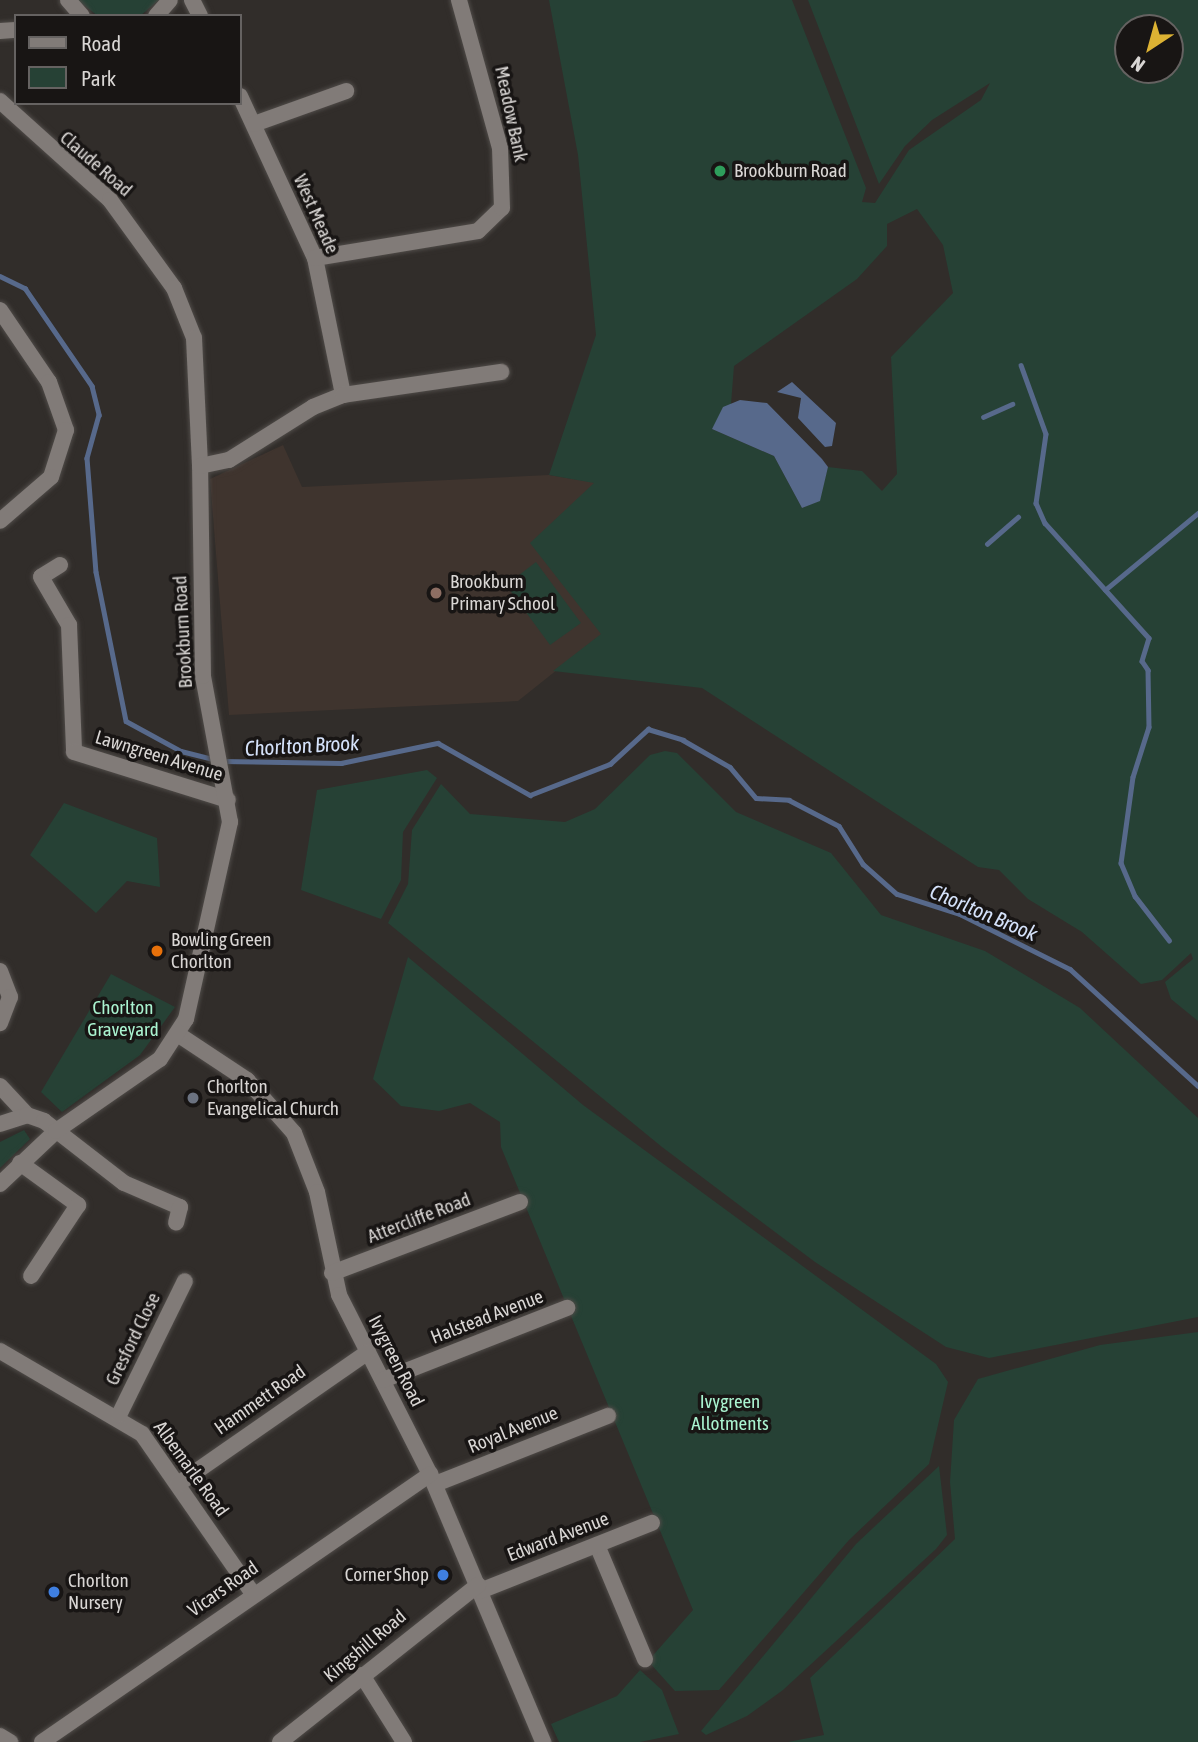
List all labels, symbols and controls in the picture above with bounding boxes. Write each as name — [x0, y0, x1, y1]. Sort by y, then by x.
legend — [14, 14, 242, 105]
north arrow — [1114, 14, 1184, 84]
text: Road — [81, 31, 121, 55]
text: N — [1127, 52, 1149, 77]
street label: Meadow Bank — [490, 64, 532, 164]
text: Park — [81, 66, 116, 90]
street label: Claude Road — [55, 126, 137, 202]
place label: Brookburn Road — [734, 160, 847, 182]
marker: Brookburn Road — [712, 163, 728, 179]
street label: West Meade — [288, 171, 344, 257]
place label: Brookburn Primary School — [450, 571, 555, 615]
street label: Brookburn Road — [169, 575, 197, 689]
marker: Brookburn Primary School — [428, 585, 444, 601]
street label: Lawngreen Avenue — [93, 726, 225, 786]
water label: Chorlton Brook — [244, 729, 360, 761]
water label: Chorlton Brook — [926, 878, 1042, 946]
place label: Bowling Green Chorlton — [171, 929, 272, 973]
marker: Bowling Green Chorlton — [149, 943, 165, 959]
park label: Chorlton Graveyard — [87, 997, 159, 1041]
place label: Chorlton Evangelical Church — [207, 1076, 339, 1120]
marker: Chorlton Evangelical Church — [185, 1090, 201, 1106]
street label: Attercliffe Road — [364, 1188, 474, 1248]
street label: Halstead Avenue — [428, 1285, 546, 1349]
street label: Gresford Close — [101, 1289, 165, 1389]
street label: Ivygreen Road — [363, 1311, 429, 1411]
street label: Hammett Road — [210, 1360, 310, 1440]
park label: Ivygreen Allotments — [691, 1391, 769, 1435]
street label: Royal Avenue — [465, 1402, 561, 1458]
street label: Albemarle Road — [149, 1417, 233, 1521]
street label: Edward Avenue — [504, 1507, 612, 1567]
street label: Vicars Road — [183, 1557, 263, 1621]
place label: Corner Shop — [345, 1564, 429, 1586]
marker: Corner Shop — [435, 1567, 451, 1583]
place label: Chorlton Nursery — [68, 1570, 129, 1614]
marker: Chorlton Nursery — [46, 1584, 62, 1600]
street label: Kingshill Road — [319, 1605, 411, 1687]

